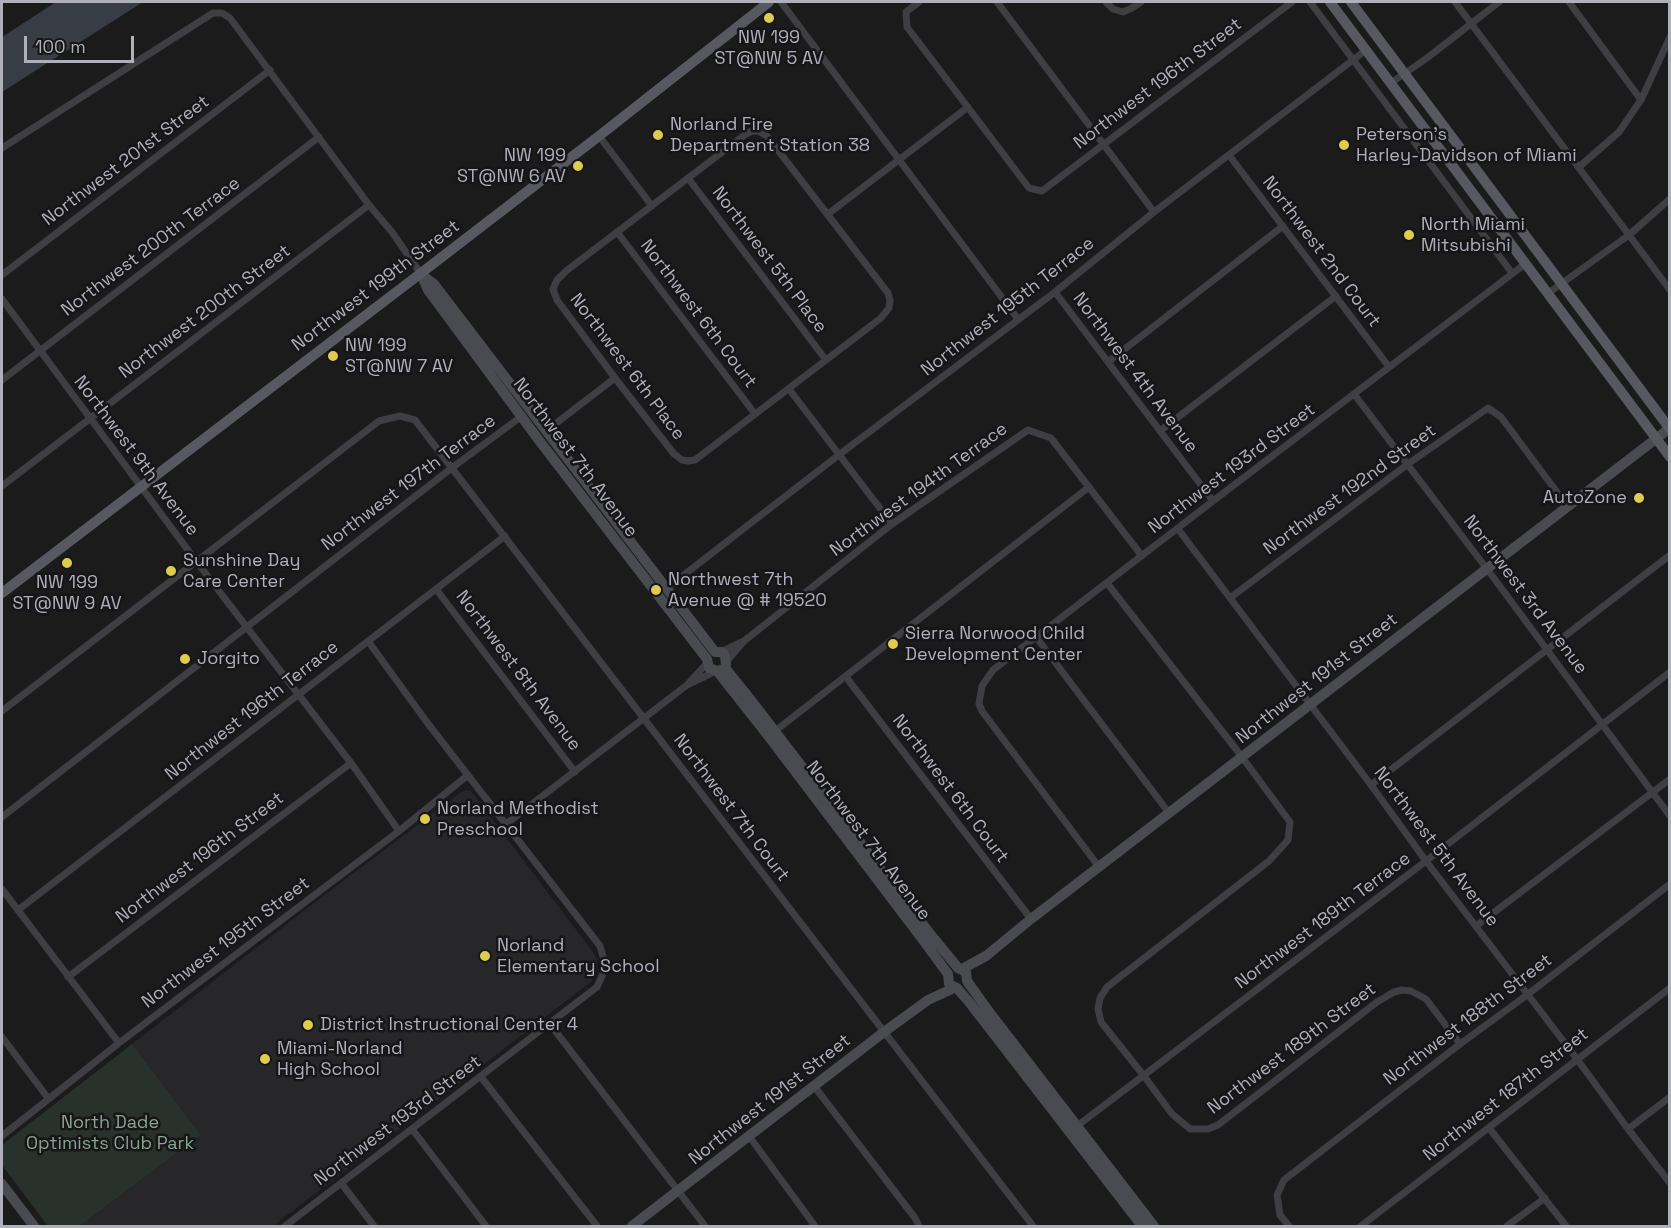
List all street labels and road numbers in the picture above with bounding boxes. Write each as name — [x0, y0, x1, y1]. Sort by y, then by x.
street label: Northwest 196th Street — [1070, 14, 1246, 154]
street label: Northwest 201st Street — [38, 91, 214, 231]
street label: Northwest 2nd Court — [1257, 172, 1385, 332]
street label: Northwest 200th Terrace — [57, 173, 245, 321]
street label: Northwest 5th Place — [707, 183, 831, 337]
street label: Northwest 199th Street — [288, 216, 464, 356]
street label: Northwest 195th Terrace — [917, 233, 1099, 381]
street label: Northwest 6th Court — [635, 236, 761, 392]
street label: Northwest 200th Street — [115, 240, 295, 384]
street label: Northwest 6th Place — [565, 289, 689, 445]
street label: Northwest 4th Avenue — [1068, 289, 1202, 457]
street label: Northwest 9th Avenue — [69, 372, 203, 540]
street label: Northwest 7th Avenue — [508, 374, 642, 542]
street label: Northwest 193rd Street — [1144, 399, 1320, 539]
street label: Northwest 197th Terrace — [318, 410, 500, 556]
street label: Northwest 194th Terrace — [826, 418, 1012, 562]
street label: Northwest 192nd Street — [1260, 420, 1440, 560]
street label: Northwest 3rd Avenue — [1458, 511, 1592, 679]
street label: Northwest 8th Avenue — [451, 587, 585, 755]
street label: Northwest 191st Street — [1232, 609, 1402, 749]
street label: Northwest 196th Terrace — [161, 637, 343, 785]
street label: Northwest 6th Court — [887, 711, 1013, 867]
street label: Northwest 7th Court — [669, 730, 793, 886]
street label: Northwest 7th Avenue — [801, 757, 935, 925]
street label: Northwest 5th Avenue — [1369, 763, 1503, 931]
street label: Northwest 196th Street — [112, 788, 288, 928]
street label: Northwest 189th Terrace — [1231, 848, 1415, 994]
street label: Northwest 195th Street — [138, 873, 314, 1013]
street label: Northwest 188th Street — [1380, 950, 1556, 1090]
street label: Northwest 189th Street — [1204, 979, 1380, 1119]
street label: Northwest 187th Street — [1419, 1024, 1593, 1166]
street label: Northwest 191st Street — [685, 1030, 855, 1170]
street label: Northwest 193rd Street — [310, 1051, 486, 1191]

